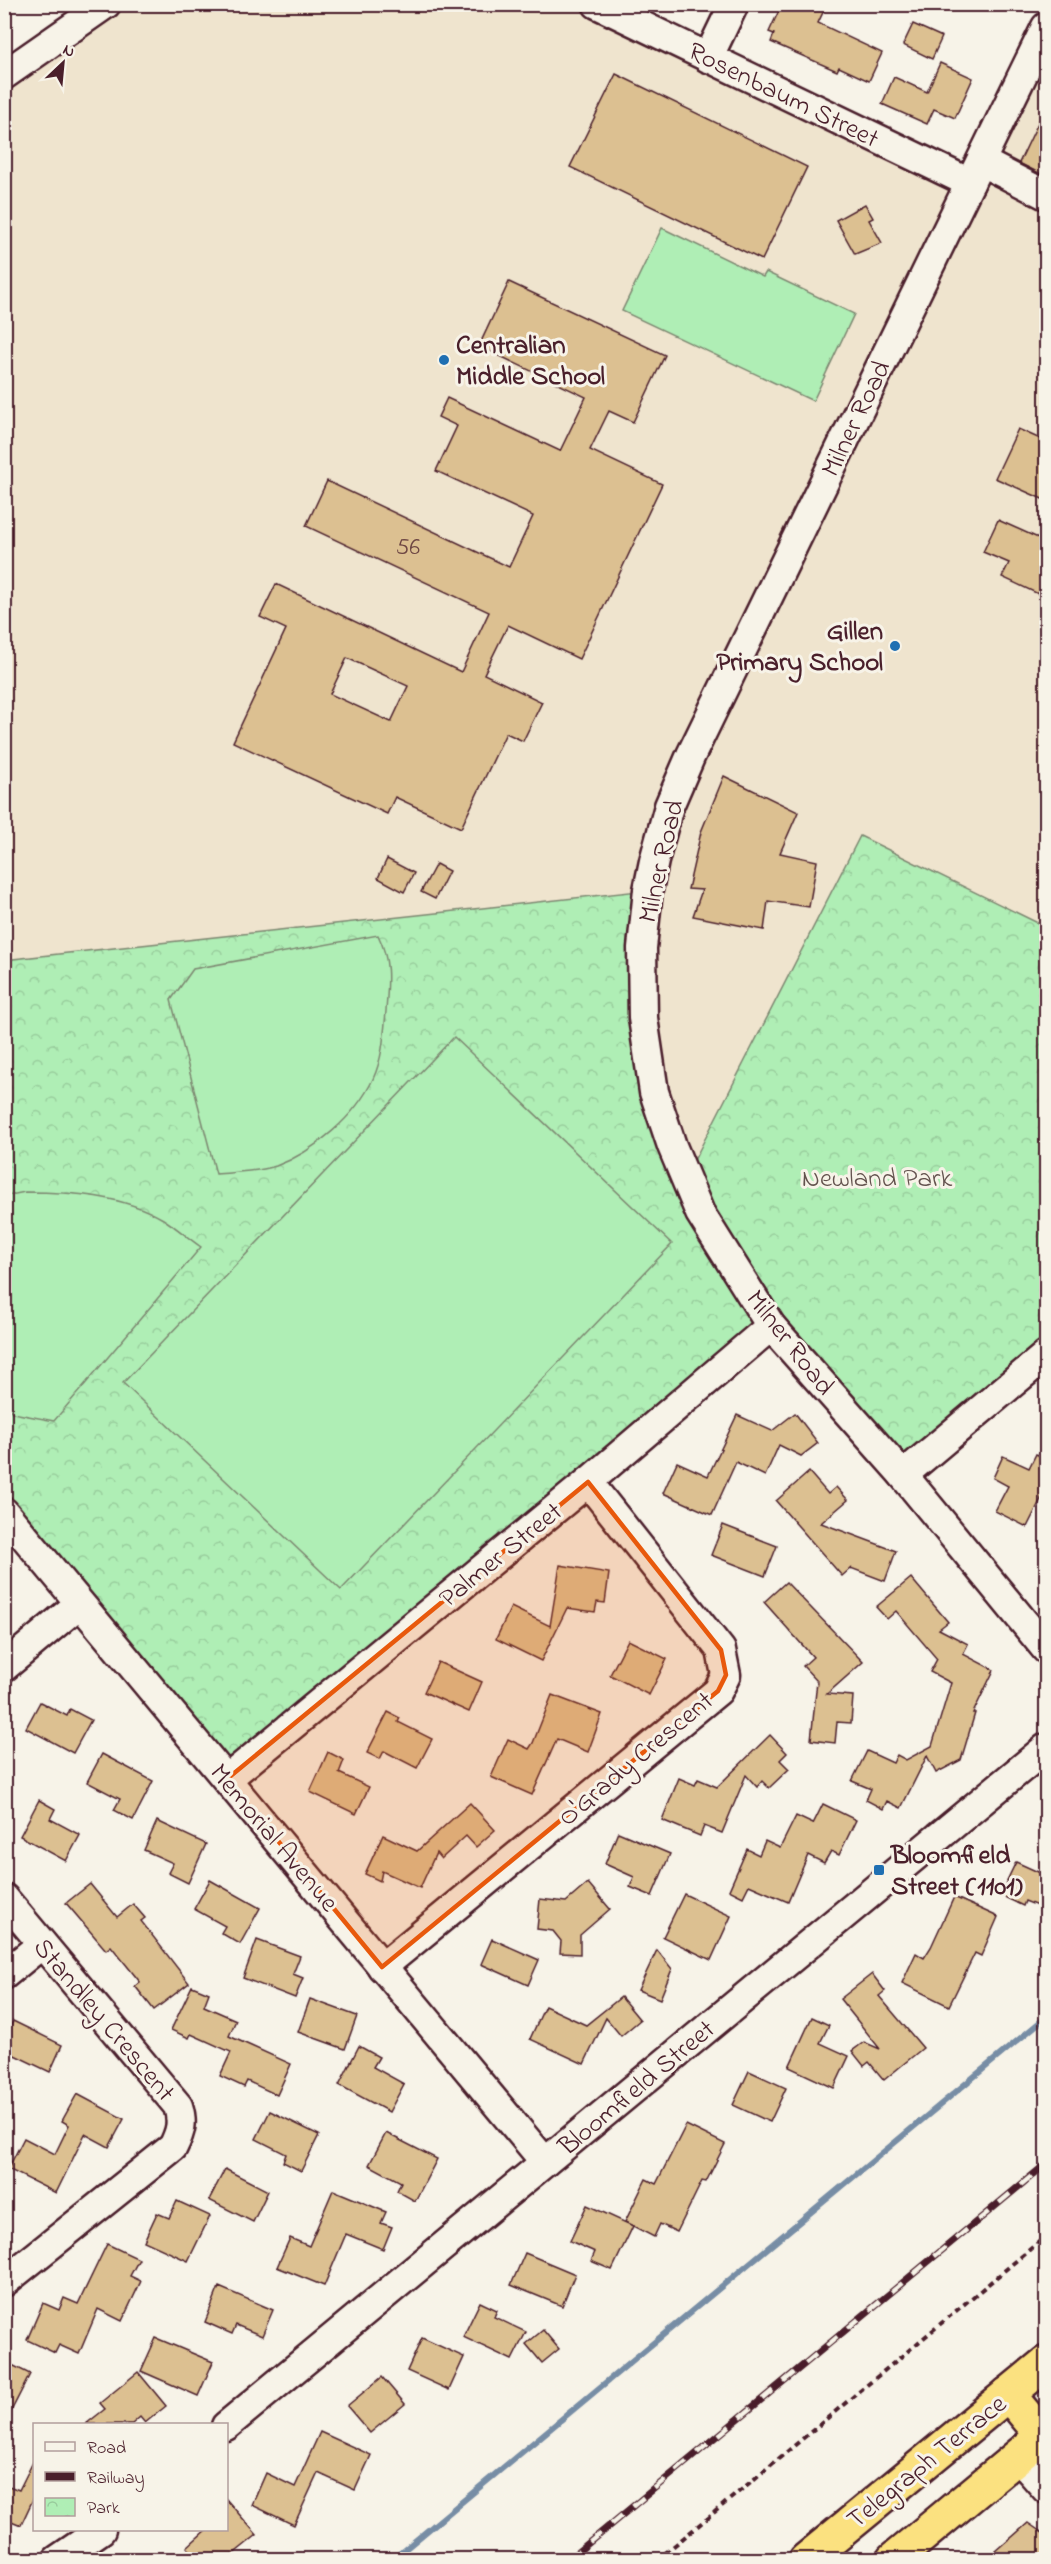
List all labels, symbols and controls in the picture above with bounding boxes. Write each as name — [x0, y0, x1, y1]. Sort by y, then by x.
north arrow — [33, 33, 93, 93]
street label: Rosenbaum Street — [681, 33, 885, 159]
text: N — [59, 38, 79, 65]
place label: Centralian Middle School — [456, 327, 605, 397]
marker: Centralian Middle School — [437, 353, 451, 367]
street label: Milner Road — [812, 354, 902, 484]
house number: 56 — [396, 531, 421, 566]
place label: Gillen Primary School — [716, 613, 883, 683]
marker: Gillen Primary School — [888, 639, 902, 653]
street label: Milner Road — [629, 796, 696, 927]
park label: Newland Park — [802, 1160, 952, 1199]
street label: Milner Road — [735, 1282, 843, 1405]
street label: Palmer Street — [431, 1494, 572, 1618]
street label: O'Grady Crescent — [550, 1683, 723, 1837]
street label: Memorial Avenue — [199, 1756, 348, 1922]
place label: Bloomfield Street (1101) — [889, 1837, 1023, 1907]
marker: Bloomfield Street (1101) — [872, 1863, 886, 1877]
street label: Standley Crescent — [23, 1930, 183, 2111]
street label: Bloomfield Street — [550, 2012, 724, 2167]
street label: Telegraph Terrace — [839, 2386, 1017, 2540]
legend — [33, 2423, 228, 2531]
text: Road — [87, 2436, 126, 2462]
text: Railway — [87, 2466, 144, 2492]
text: Park — [87, 2496, 120, 2522]

